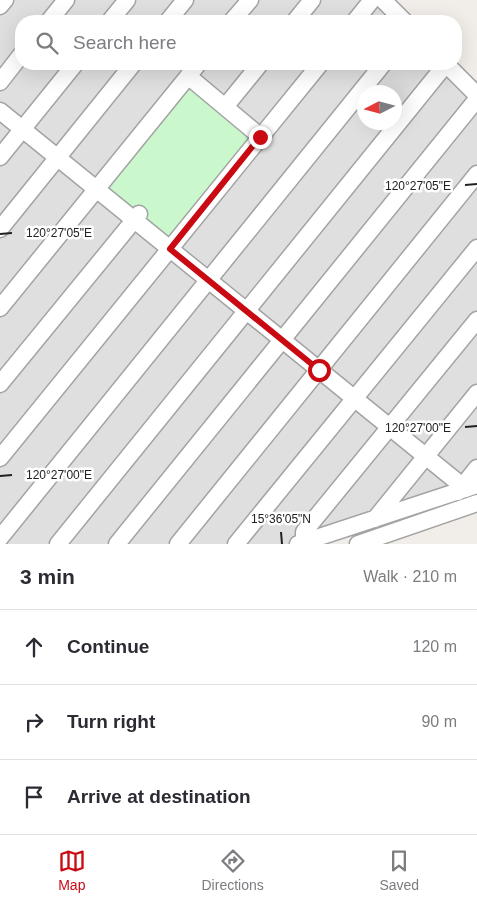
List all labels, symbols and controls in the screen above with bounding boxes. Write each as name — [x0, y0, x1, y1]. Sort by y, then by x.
search box — [15, 15, 462, 70]
icon: search — [33, 29, 61, 57]
text: Search here — [73, 32, 177, 53]
north arrow — [357, 85, 402, 130]
route end — [249, 126, 272, 149]
text: 120°27'05"E — [385, 179, 451, 193]
text: 120°27'05"E — [26, 226, 92, 240]
route start — [308, 359, 331, 382]
text: 120°27'00"E — [385, 421, 451, 435]
text: 120°27'00"E — [26, 468, 92, 482]
text: 15°36'05"N — [251, 512, 311, 526]
text: 3 min — [20, 565, 75, 588]
text: Walk · 210 m — [363, 568, 457, 585]
icon: ahead — [20, 633, 48, 661]
text: Continue — [67, 636, 149, 657]
text: 120 m — [413, 638, 457, 655]
icon: right — [20, 708, 48, 736]
text: Turn right — [67, 711, 155, 732]
text: 90 m — [421, 713, 457, 730]
icon: arrive — [20, 783, 48, 811]
text: Arrive at destination — [67, 786, 251, 807]
tab: Map — [58, 847, 86, 893]
tab: Directions — [202, 847, 264, 893]
tab: Saved — [379, 847, 419, 893]

